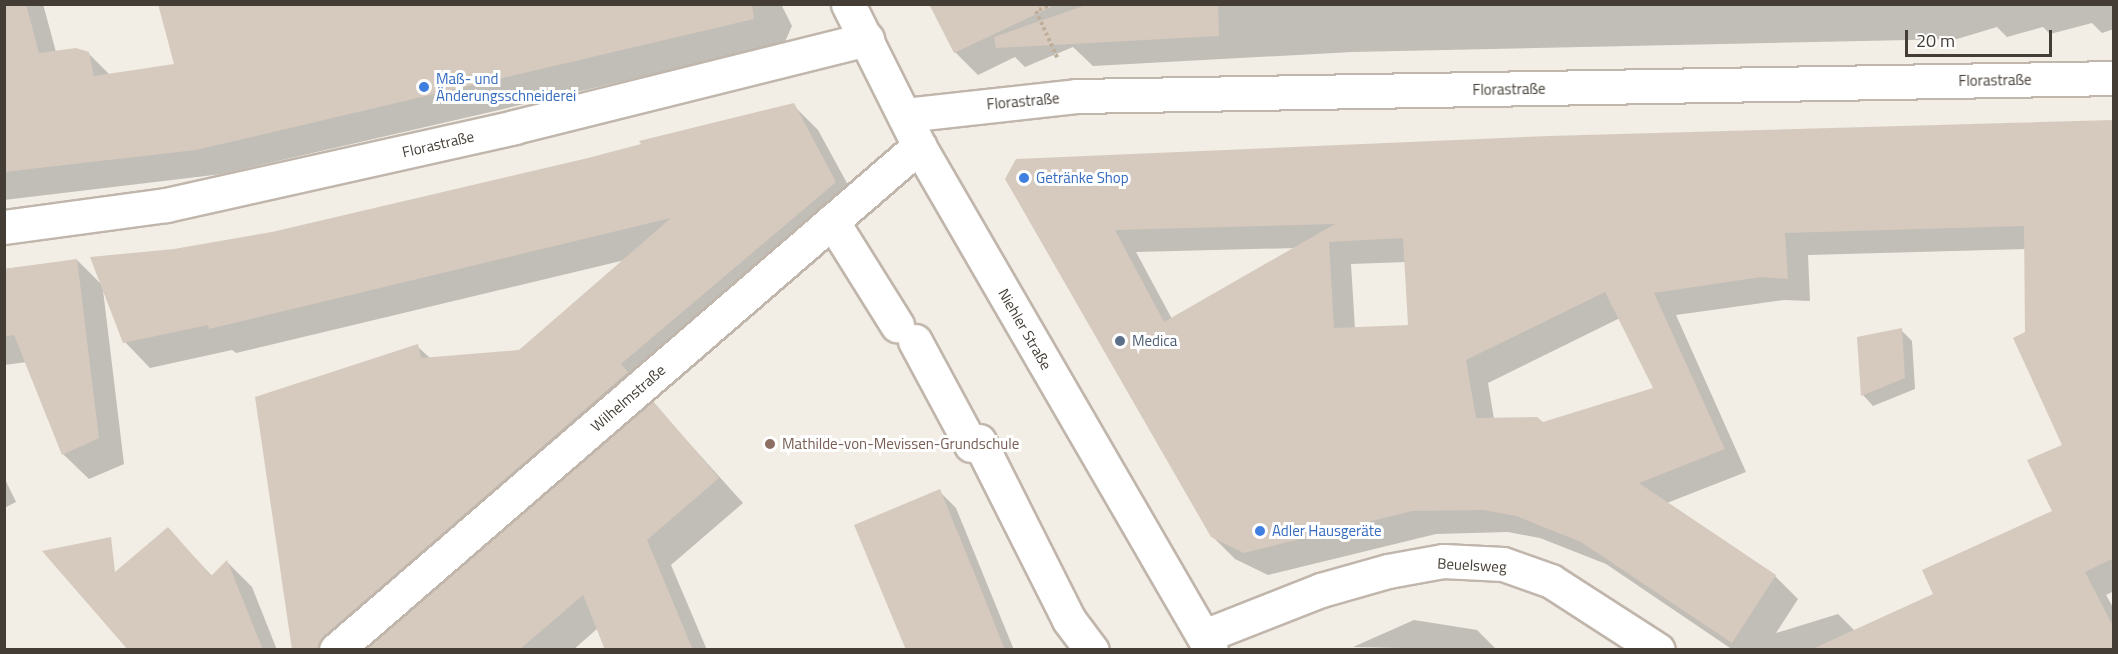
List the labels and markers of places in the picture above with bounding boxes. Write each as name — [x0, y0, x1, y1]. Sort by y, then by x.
place label: Maß- und Änderungsschneiderei — [436, 69, 576, 104]
marker: Maß- und Änderungsschneiderei — [417, 80, 431, 94]
place label: Getränke Shop — [1036, 169, 1129, 187]
marker: Getränke Shop — [1017, 171, 1031, 185]
place label: Medica — [1132, 332, 1177, 350]
marker: Medica — [1113, 334, 1127, 348]
place label: Mathilde-von-Mevissen-Grundschule — [782, 435, 1019, 453]
marker: Mathilde-von-Mevissen-Grundschule — [763, 437, 777, 451]
place label: Adler Hausgeräte — [1272, 522, 1382, 540]
marker: Adler Hausgeräte — [1253, 524, 1267, 538]

